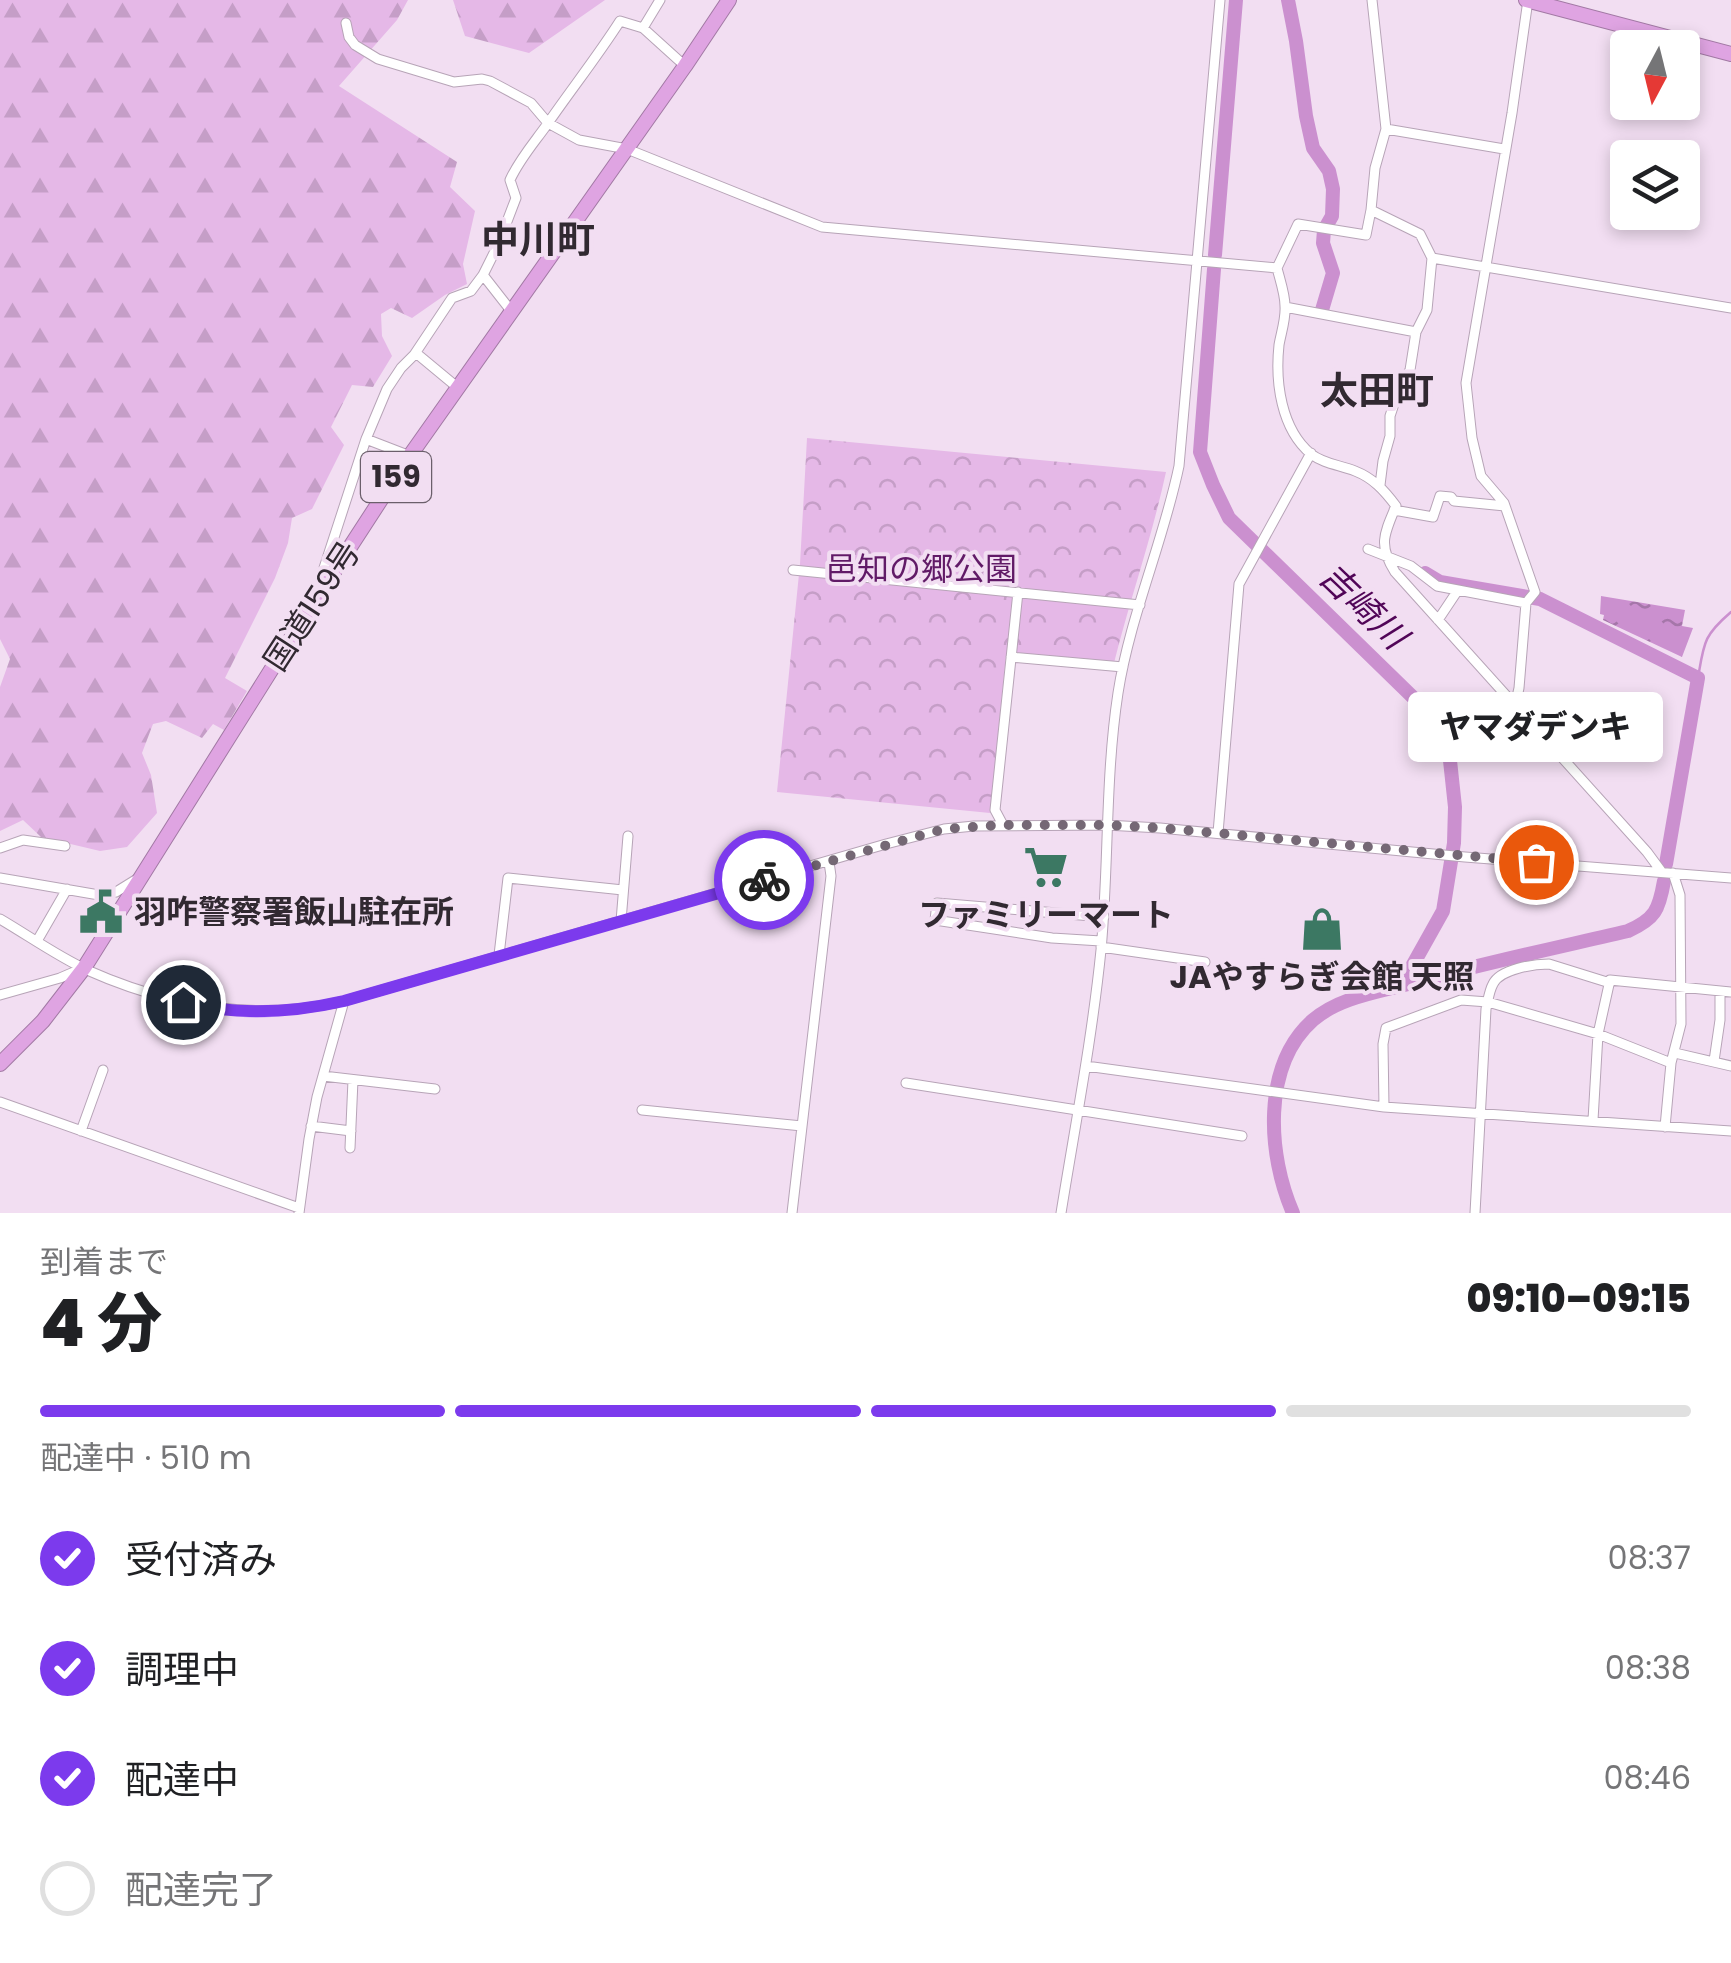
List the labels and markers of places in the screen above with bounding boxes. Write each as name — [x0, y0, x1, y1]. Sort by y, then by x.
callout: ヤマダデンキ — [1408, 692, 1664, 762]
pin — [1494, 820, 1579, 905]
supermarket icon: ファミリーマート — [1022, 843, 1070, 891]
public building icon: 羽咋警察署飯山駐在所 — [77, 888, 125, 936]
place label: 羽咋警察署飯山駐在所 — [134, 889, 454, 934]
place label: ファミリーマート — [918, 892, 1174, 937]
shop icon: JAやすらぎ会館 天照 — [1298, 905, 1346, 953]
place label: JAやすらぎ会館 天照 — [1170, 954, 1474, 999]
pin — [141, 960, 226, 1045]

